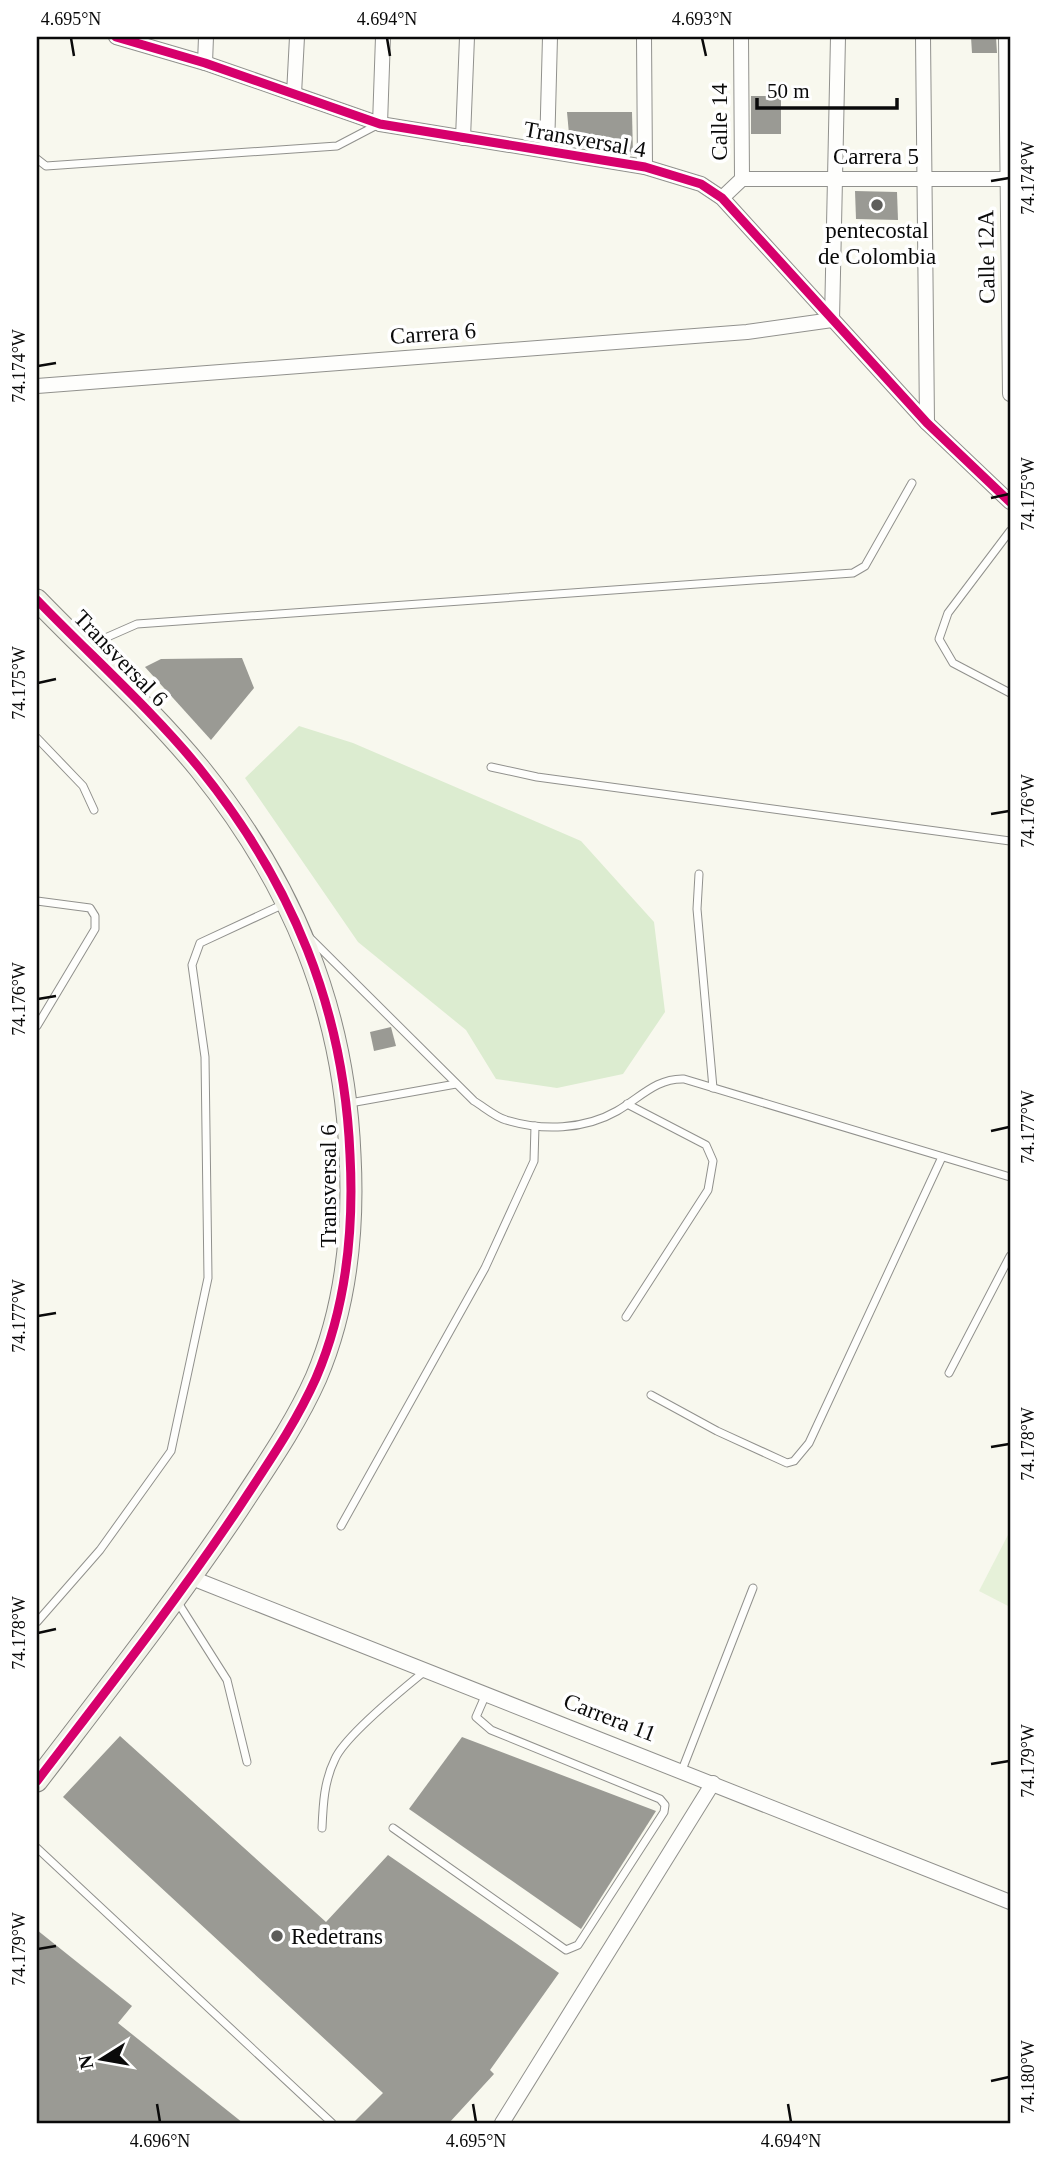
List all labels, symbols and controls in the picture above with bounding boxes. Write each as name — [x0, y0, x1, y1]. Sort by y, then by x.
text: 4.695°N — [41, 9, 101, 29]
text: 4.694°N — [357, 9, 417, 29]
text: 4.693°N — [672, 9, 732, 29]
scale bar — [757, 66, 897, 110]
text: 50 m — [767, 79, 810, 103]
street label: Calle 14 — [707, 83, 732, 161]
street label: Transversal 4 — [522, 116, 648, 163]
text: 74.174°W — [1018, 141, 1038, 215]
street label: Carrera 5 — [833, 144, 919, 169]
marker: pentecostal de Colombia — [869, 197, 885, 213]
street label: Calle 12A — [973, 209, 1000, 304]
place label: pentecostal de Colombia — [818, 218, 936, 269]
street label: Carrera 6 — [389, 318, 477, 349]
text: 74.174°W — [9, 329, 29, 403]
text: 74.175°W — [1018, 457, 1038, 531]
street label: Transversal 6 — [69, 605, 173, 712]
text: 74.175°W — [9, 646, 29, 720]
text: 74.176°W — [1018, 774, 1038, 848]
text: 74.176°W — [9, 962, 29, 1036]
text: 74.177°W — [1018, 1090, 1038, 1164]
street label: Transversal 6 — [316, 1124, 341, 1248]
text: 74.177°W — [9, 1279, 29, 1353]
text: 74.178°W — [1018, 1407, 1038, 1481]
text: 74.178°W — [9, 1596, 29, 1670]
street label: Carrera 11 — [560, 1688, 660, 1746]
text: 74.179°W — [1018, 1724, 1038, 1798]
text: 74.179°W — [9, 1912, 29, 1986]
place label: Redetrans — [291, 1924, 383, 1949]
marker: Redetrans — [269, 1928, 285, 1944]
north arrow — [66, 2024, 136, 2094]
text: 74.180°W — [1018, 2040, 1038, 2114]
text: N — [74, 2053, 97, 2071]
text: 4.696°N — [130, 2131, 190, 2151]
text: 4.695°N — [446, 2131, 506, 2151]
text: 4.694°N — [761, 2131, 821, 2151]

